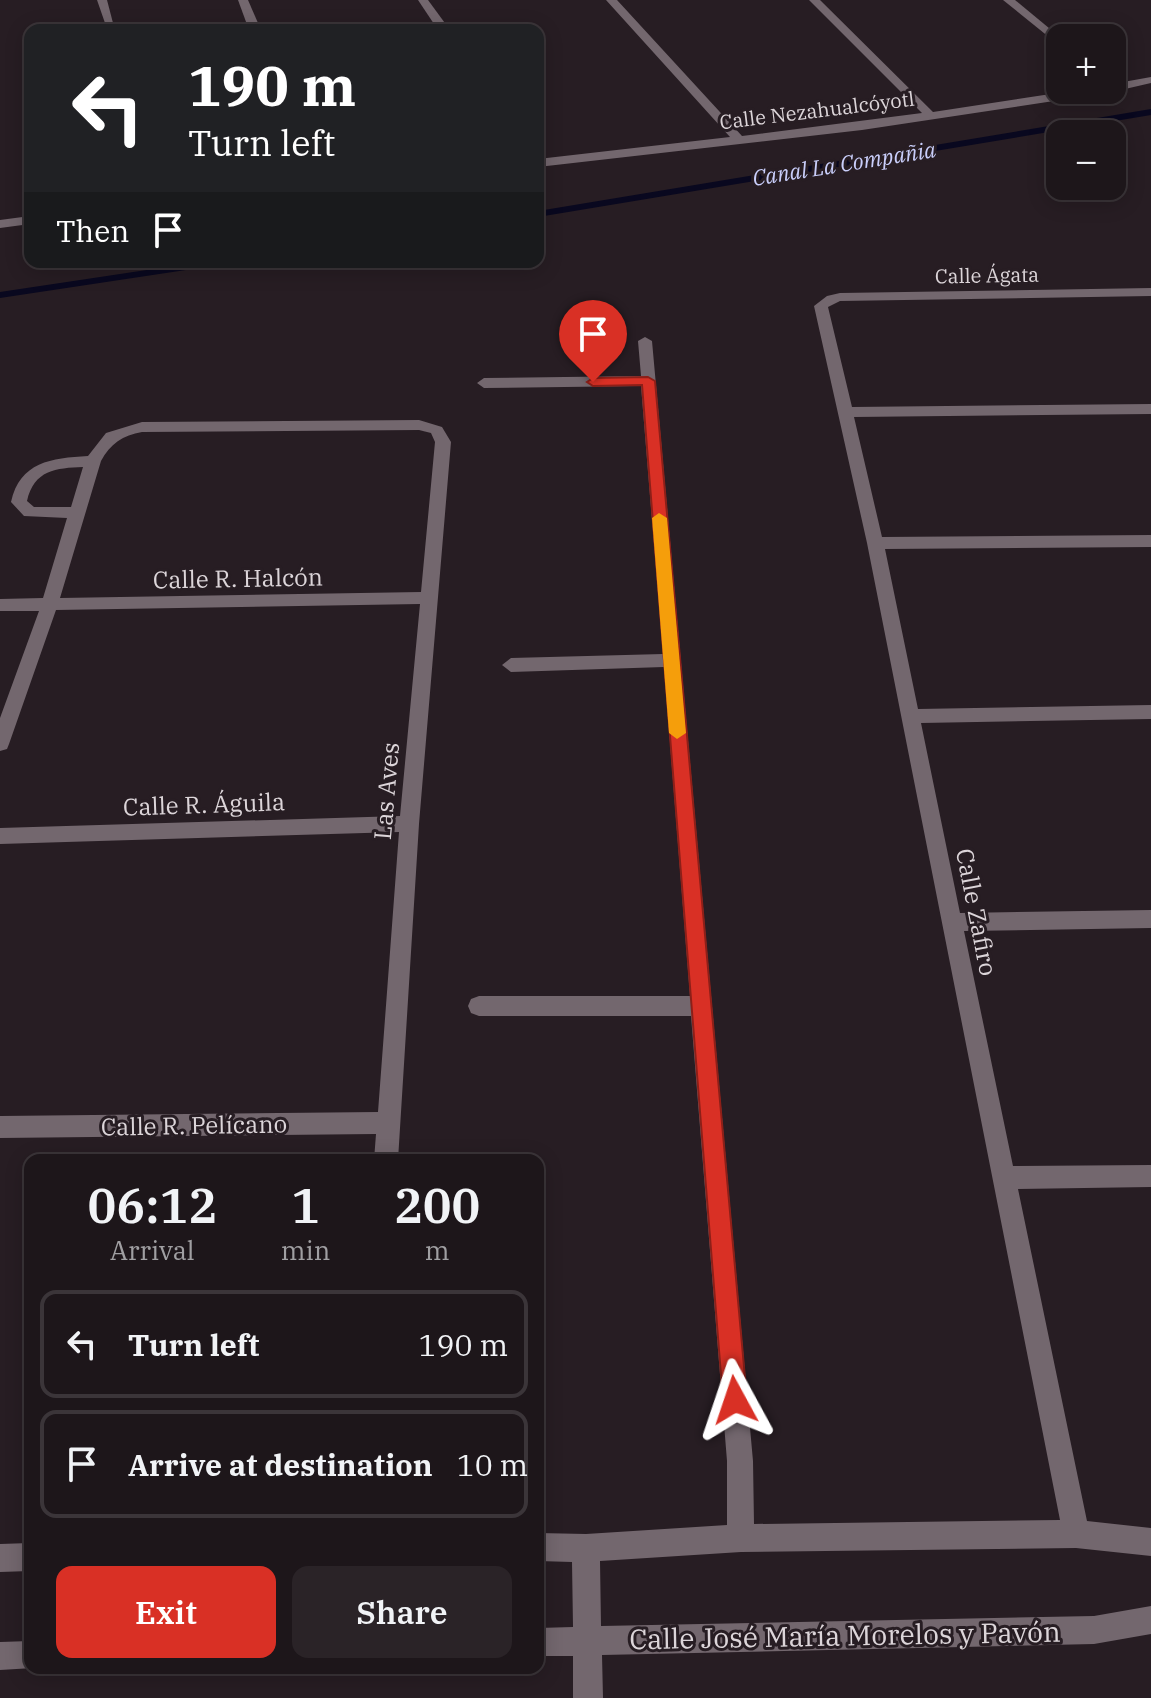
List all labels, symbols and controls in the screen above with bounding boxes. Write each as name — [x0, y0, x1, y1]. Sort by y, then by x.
map controls — [1046, 24, 1126, 200]
button: + — [1046, 24, 1126, 104]
text: 190 m — [188, 49, 356, 121]
icon: left — [56, 56, 160, 160]
street label: Calle Nezahualcóyotl — [718, 85, 916, 135]
text: Turn left — [188, 119, 335, 166]
button: − — [1046, 120, 1126, 200]
water label: Canal La Compañia — [750, 134, 938, 192]
icon: arrive — [146, 208, 190, 252]
text: Then — [56, 211, 130, 250]
street label: Calle Ágata — [935, 261, 1039, 289]
pin — [559, 300, 627, 382]
icon: arrive — [571, 312, 615, 356]
street label: Calle R. Halcón — [153, 561, 323, 595]
street label: Las Aves — [366, 741, 406, 841]
street label: Calle R. Águila — [122, 785, 286, 823]
street label: Calle Zafiro — [949, 846, 1005, 978]
street label: Calle R. Pelícano — [101, 1107, 287, 1143]
text: 06:12 — [88, 1174, 217, 1236]
text: 1 — [291, 1174, 320, 1236]
text: 200 — [394, 1174, 480, 1236]
text: Arrival — [110, 1233, 195, 1267]
text: min — [281, 1233, 330, 1267]
text: m — [425, 1233, 450, 1267]
icon: left — [60, 1322, 104, 1366]
text: Turn left — [128, 1325, 260, 1364]
text: 190 m — [418, 1325, 508, 1364]
position arrow — [693, 1358, 777, 1442]
icon: arrive — [60, 1442, 104, 1486]
text: Arrive at destination — [128, 1445, 433, 1484]
text: 10 m — [457, 1445, 528, 1484]
button: Exit — [56, 1566, 276, 1658]
button: Share — [292, 1566, 512, 1658]
street label: Calle José María Morelos y Pavón — [629, 1613, 1061, 1657]

